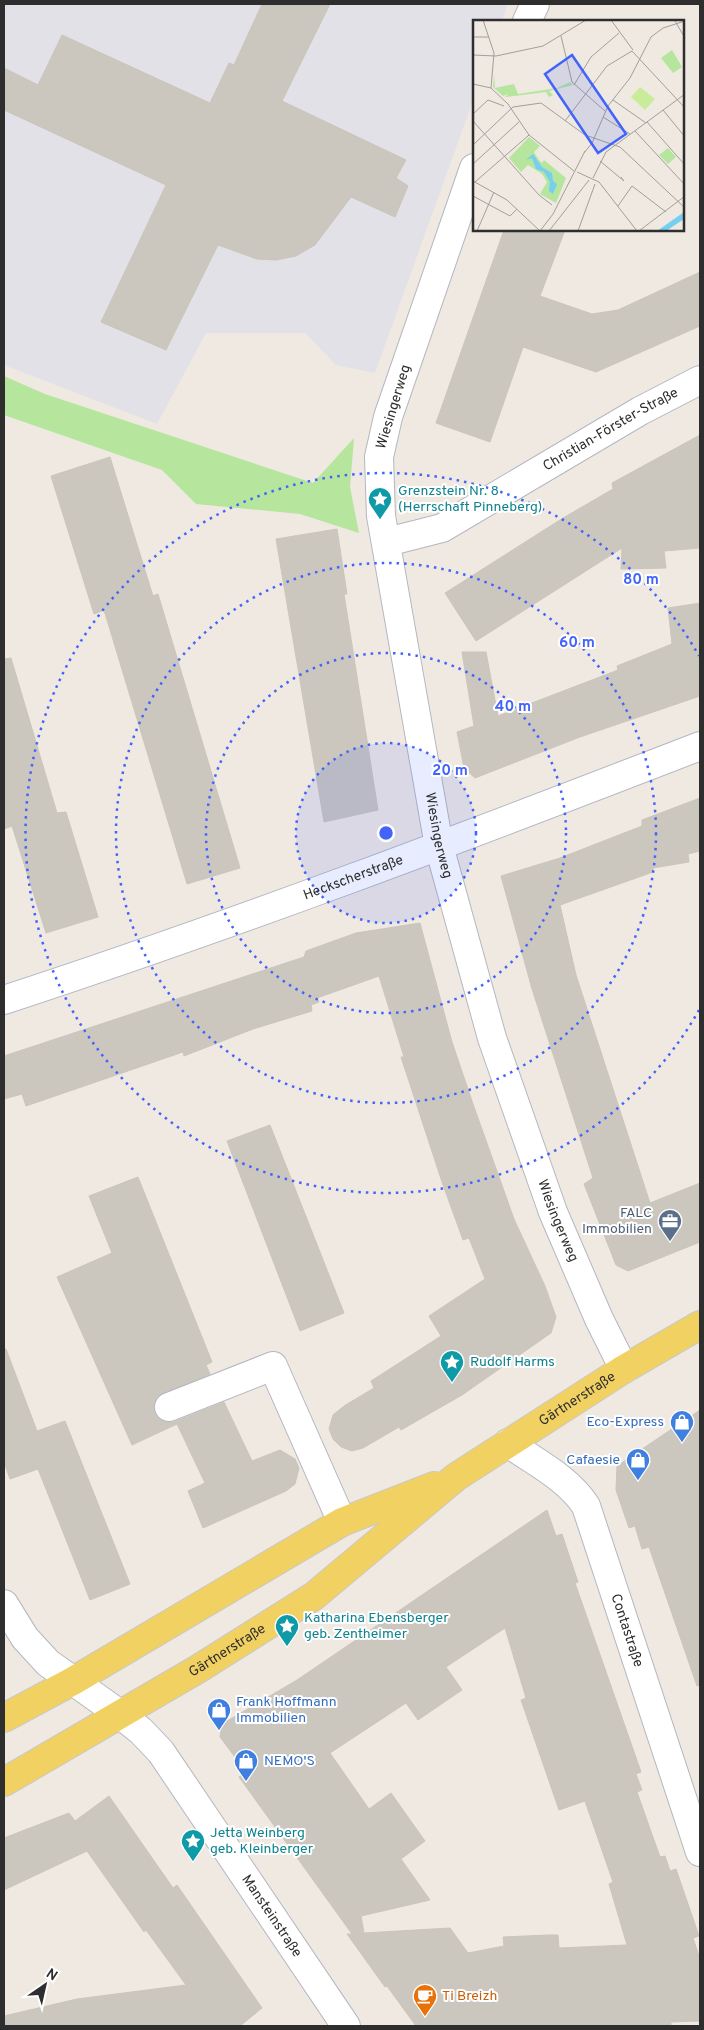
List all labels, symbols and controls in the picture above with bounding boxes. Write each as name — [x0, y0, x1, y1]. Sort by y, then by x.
inset map — [473, 20, 684, 231]
street label: Wiesingerweg — [373, 363, 415, 451]
street label: Christian-Förster-Straße — [540, 384, 681, 475]
place label: Grenzstein Nr. 8 (Herrschaft Pinneberg) — [398, 483, 542, 516]
place icon: Grenzstein Nr. 8 (Herrschaft Pinneberg) — [367, 486, 393, 520]
text: 80 m — [623, 571, 659, 590]
text: 60 m — [559, 634, 595, 653]
text: 40 m — [495, 698, 531, 717]
text: 20 m — [432, 762, 468, 781]
street label: Wiesingerweg — [421, 791, 456, 880]
centre of rings — [377, 824, 395, 842]
street label: Heckscherstraße — [301, 851, 406, 904]
street label: Wiesingerweg — [534, 1177, 582, 1265]
place label: FALC Immobilien — [582, 1205, 652, 1238]
office icon: FALC Immobilien — [657, 1208, 683, 1242]
place icon: Rudolf Harms — [439, 1349, 465, 1383]
place label: Rudolf Harms — [470, 1354, 555, 1371]
street label: Gärtnerstraße — [536, 1368, 619, 1430]
shop icon: Eco-Express — [669, 1409, 695, 1443]
place label: Eco-Express — [586, 1414, 664, 1431]
shop icon: Cafaesie — [625, 1447, 651, 1481]
place label: Cafaesie — [566, 1452, 620, 1469]
street label: Contastraße — [607, 1592, 647, 1669]
place label: Katharina Ebensberger geb. Zentheimer — [304, 1610, 449, 1643]
place icon: Katharina Ebensberger geb. Zentheimer — [274, 1613, 300, 1647]
street label: Gärtnerstraße — [186, 1620, 269, 1681]
place label: Frank Hoffmann Immobilien — [236, 1694, 337, 1727]
shop icon: Frank Hoffmann Immobilien — [206, 1697, 232, 1731]
shop icon: NEMO'S — [233, 1748, 259, 1782]
place label: NEMO'S — [264, 1753, 315, 1770]
place label: Jetta Weinberg geb. Kleinberger — [210, 1825, 314, 1858]
place icon: Jetta Weinberg geb. Kleinberger — [180, 1828, 206, 1862]
street label: Mansteinstraße — [238, 1871, 306, 1960]
north arrow — [20, 1960, 70, 2010]
text: N — [43, 1966, 60, 1985]
cafe icon: Ti Breizh — [412, 1983, 438, 2017]
place label: Ti Breizh — [442, 1988, 497, 2005]

